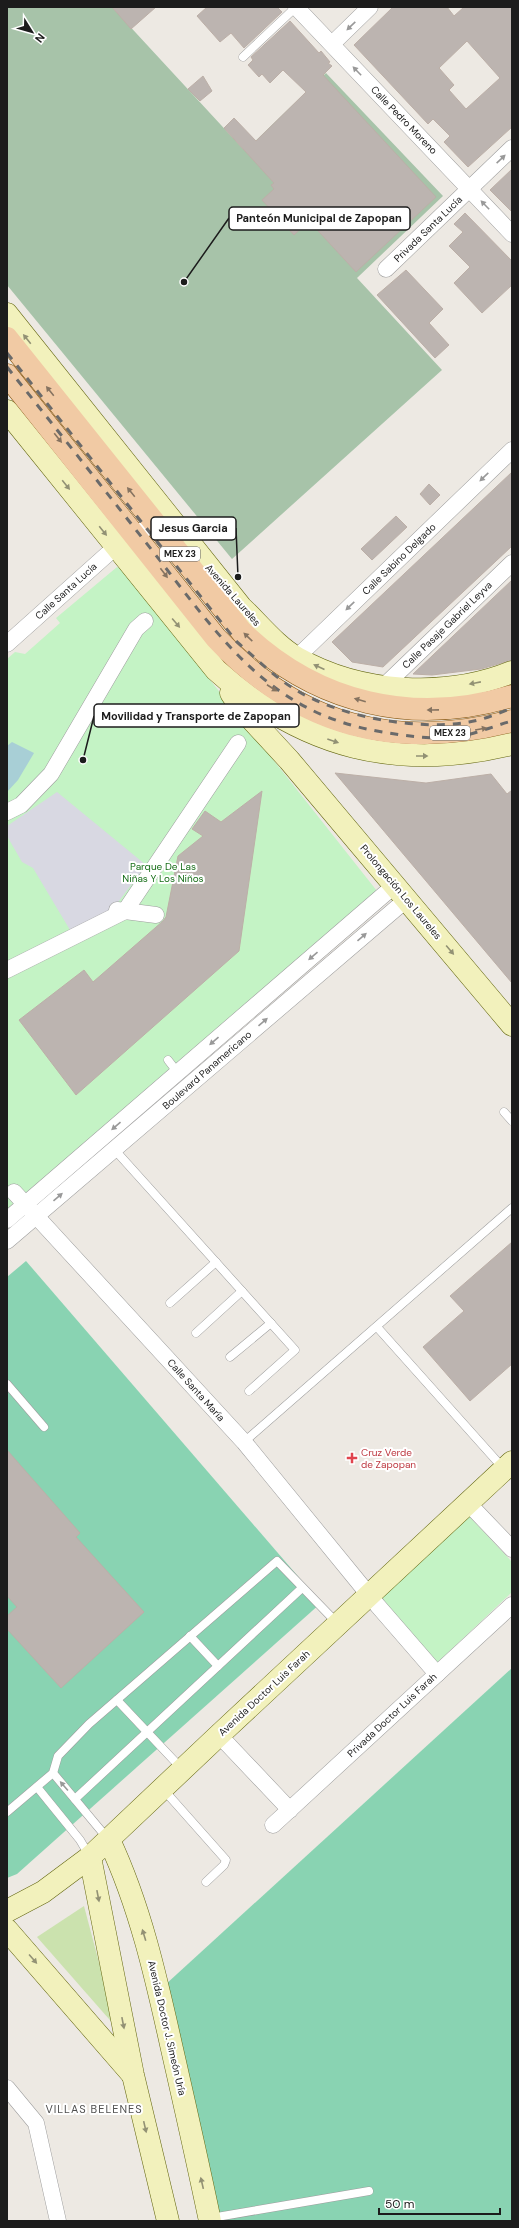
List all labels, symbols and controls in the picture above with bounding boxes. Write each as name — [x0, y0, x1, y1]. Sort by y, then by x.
north arrow — [12, 12, 52, 52]
one-way arrow — [346, 21, 356, 30]
text: N — [32, 31, 48, 45]
one-way arrow — [352, 66, 362, 76]
street label: Calle Pedro Moreno — [368, 83, 440, 157]
one-way arrow — [496, 154, 506, 164]
street label: Privada Santa Lucía — [391, 193, 465, 265]
one-way arrow — [480, 200, 490, 210]
callout: Panteón Municipal de Zapopan — [229, 207, 410, 230]
text: Panteón Municipal de Zapopan — [236, 211, 402, 225]
one-way arrow — [23, 334, 31, 345]
one-way arrow — [45, 386, 54, 397]
one-way arrow — [53, 433, 62, 444]
one-way arrow — [479, 472, 489, 482]
one-way arrow — [62, 480, 71, 491]
one-way arrow — [127, 487, 135, 498]
callout: Jesus Garcia — [151, 517, 236, 540]
street label: Calle Sabino Delgado — [359, 520, 439, 598]
text: Jesus Garcia — [158, 521, 228, 535]
one-way arrow — [99, 526, 107, 537]
road number: MEX 23 — [160, 547, 200, 561]
street label: Calle Santa Lucía — [32, 560, 100, 622]
street label: Avenida Laureles — [203, 561, 263, 629]
one-way arrow — [160, 568, 169, 579]
street label: Calle Pasaje Gabriel Leyva — [399, 579, 495, 671]
one-way arrow — [345, 601, 355, 611]
one-way arrow — [172, 617, 181, 628]
one-way arrow — [243, 632, 253, 642]
one-way arrow — [312, 664, 324, 670]
one-way arrow — [469, 680, 481, 686]
one-way arrow — [267, 684, 277, 692]
one-way arrow — [353, 697, 366, 703]
callout: Movilidad y Transporte de Zapopan — [94, 704, 299, 727]
one-way arrow — [426, 707, 439, 713]
text: Movilidad y Transporte de Zapopan — [101, 709, 291, 723]
road number: MEX 23 — [430, 726, 470, 740]
one-way arrow — [475, 726, 487, 732]
one-way arrow — [327, 739, 339, 745]
one-way arrow — [416, 752, 428, 759]
street label: Prolongación Los Laureles — [358, 842, 444, 942]
park label: Parque De Las Niñas Y Los Niños — [122, 860, 204, 885]
one-way arrow — [356, 933, 367, 942]
one-way arrow — [445, 945, 454, 956]
one-way arrow — [307, 952, 318, 961]
one-way arrow — [258, 1017, 268, 1026]
street label: Boulevard Panamericano — [160, 1028, 254, 1112]
one-way arrow — [209, 1037, 220, 1046]
one-way arrow — [111, 1122, 121, 1131]
one-way arrow — [53, 1193, 63, 1202]
street label: Calle Santa María — [165, 1356, 227, 1424]
place label: Cruz Verde de Zapopan — [361, 1446, 416, 1471]
marker: Cruz Verde de Zapopan — [346, 1452, 358, 1464]
street label: Avenida Doctor Luis Farah — [216, 1647, 313, 1739]
street label: Privada Doctor Luis Farah — [345, 1670, 440, 1760]
one-way arrow — [60, 1781, 69, 1791]
one-way arrow — [95, 1890, 101, 1902]
one-way arrow — [141, 1928, 147, 1940]
one-way arrow — [28, 1954, 37, 1964]
street label: Avenida Doctor J. Simeón Uría — [145, 1959, 189, 2097]
one-way arrow — [120, 2017, 126, 2029]
district label: VILLAS BELENES — [45, 2102, 143, 2116]
one-way arrow — [143, 2120, 149, 2133]
one-way arrow — [199, 2177, 205, 2189]
scale bar — [379, 2190, 500, 2216]
text: 50 m — [385, 2196, 414, 2212]

